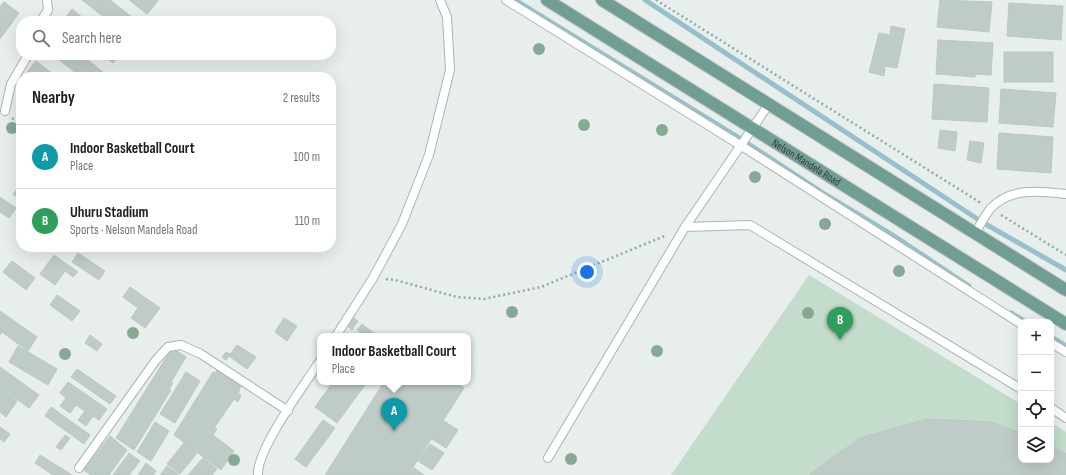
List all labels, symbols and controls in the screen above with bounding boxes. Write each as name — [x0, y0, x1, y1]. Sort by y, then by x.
search box — [16, 16, 336, 60]
icon: search — [30, 27, 52, 49]
text: Search here — [62, 29, 122, 48]
text: Nearby — [32, 88, 75, 108]
text: 2 results — [283, 90, 320, 106]
street label: Nelson Mandela Road — [770, 136, 843, 189]
text: Indoor Basketball Court — [70, 139, 195, 158]
text: A — [42, 149, 48, 165]
text: 100 m — [293, 149, 320, 165]
text: Place — [70, 158, 93, 174]
text: Uhuru Stadium — [70, 203, 149, 222]
text: B — [42, 213, 48, 229]
text: 110 m — [295, 213, 320, 229]
text: Sports · Nelson Mandela Road — [70, 222, 198, 238]
your location — [577, 262, 597, 282]
pin: B — [827, 307, 853, 340]
map controls — [1018, 319, 1054, 463]
button: + — [1018, 319, 1054, 355]
popup — [317, 333, 471, 385]
text: Indoor Basketball Court — [332, 342, 456, 361]
button: − — [1018, 355, 1054, 391]
text: Place — [332, 361, 355, 377]
button: locate — [1018, 391, 1054, 427]
pin: A — [381, 398, 407, 431]
button: layers — [1018, 427, 1054, 463]

